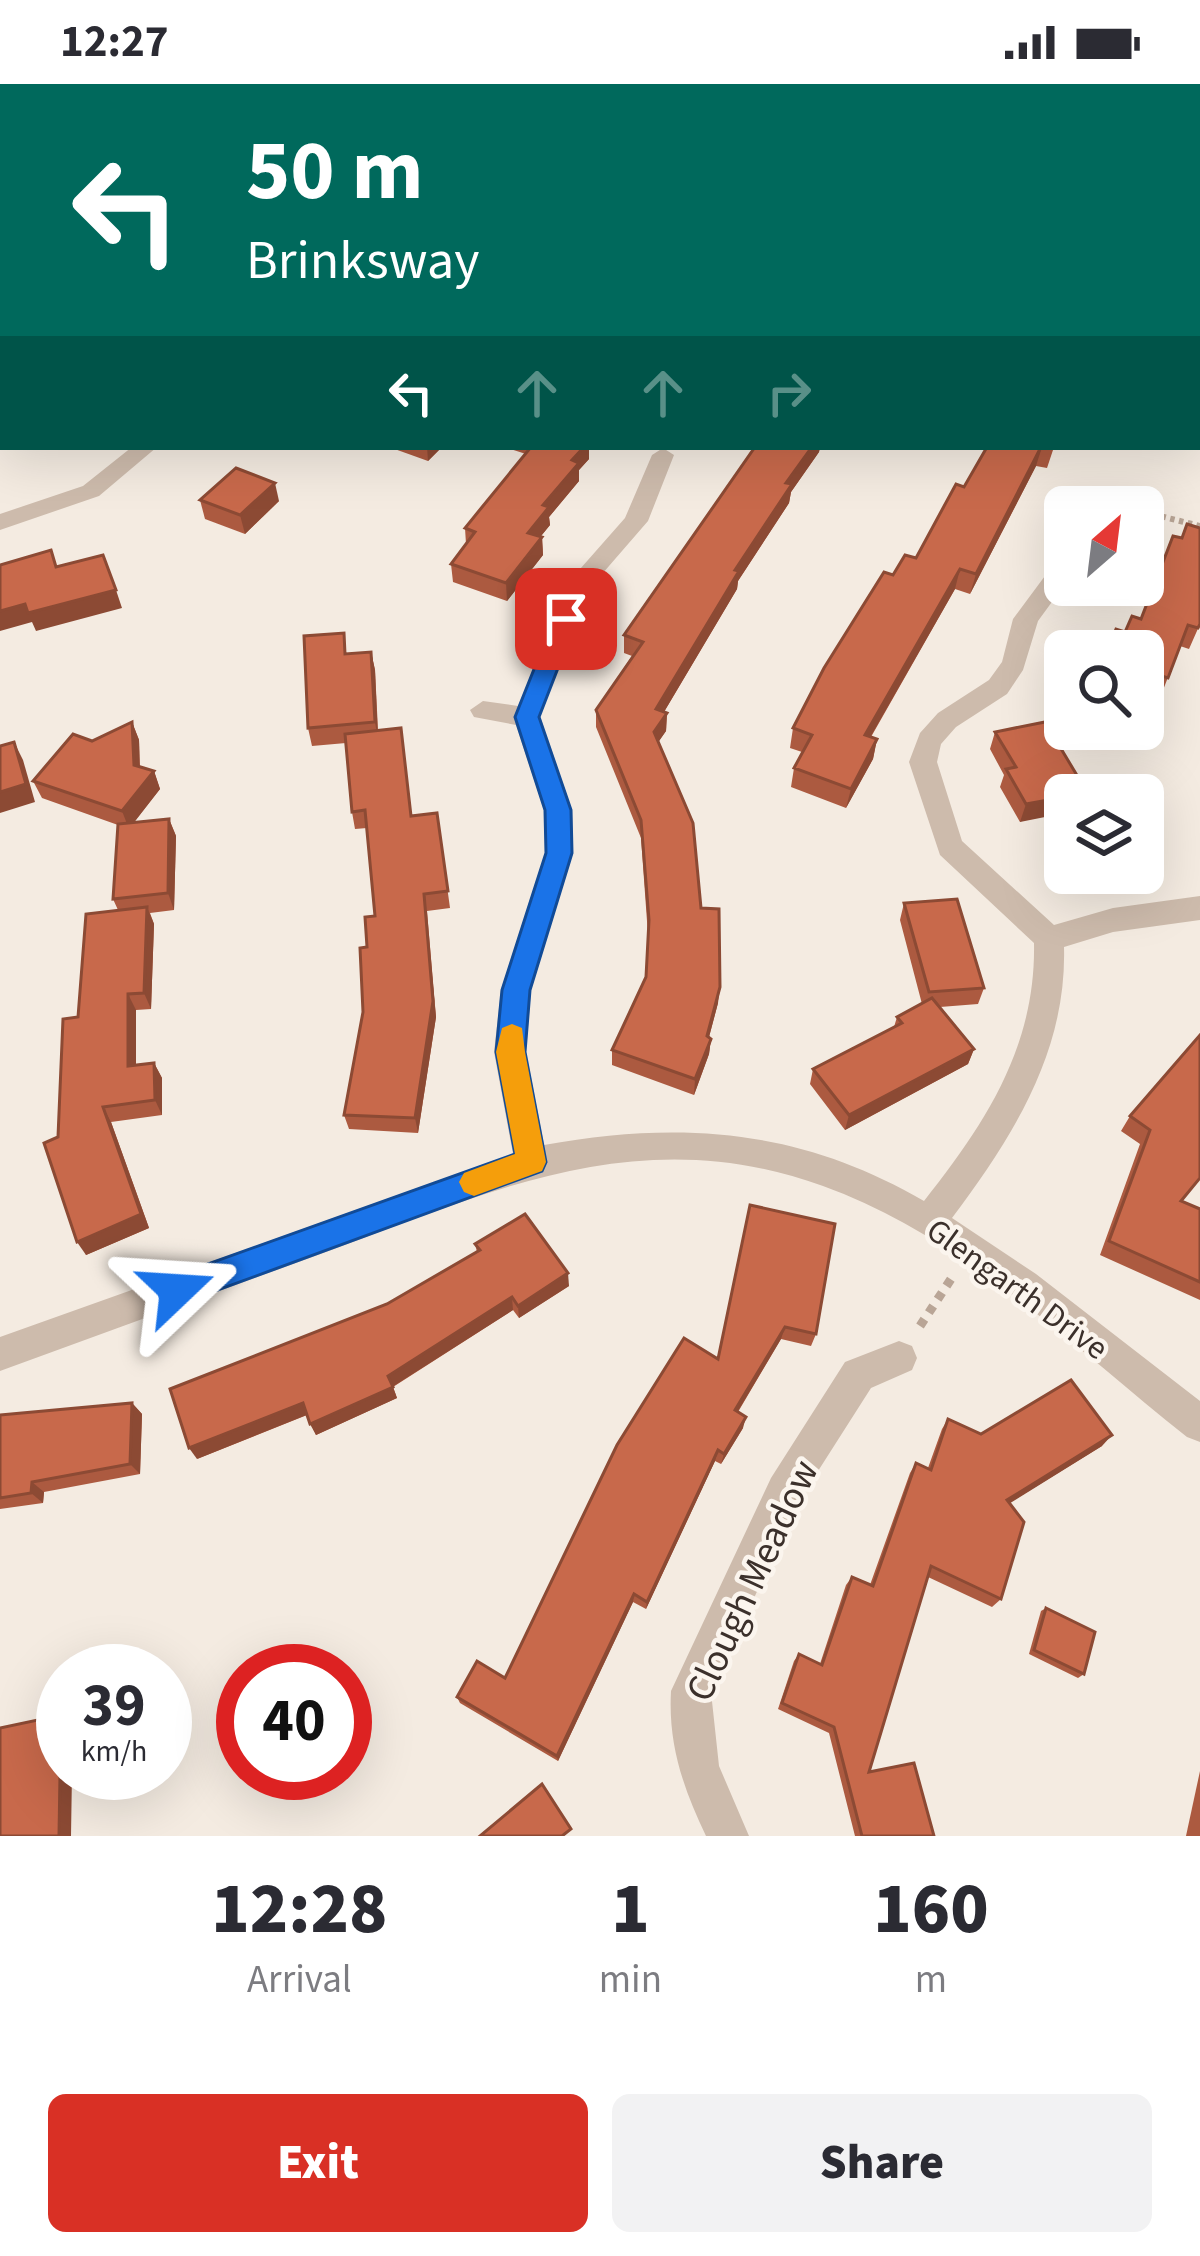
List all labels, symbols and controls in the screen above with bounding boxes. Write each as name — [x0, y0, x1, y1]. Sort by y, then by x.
text: 12:27 — [60, 10, 169, 74]
text: 50 m — [246, 112, 424, 232]
icon: left — [48, 132, 204, 288]
text: Brinksway — [246, 223, 479, 300]
icon: left — [378, 360, 444, 426]
icon: ahead — [504, 360, 570, 426]
icon: ahead — [630, 360, 696, 426]
icon: right — [756, 360, 822, 426]
north arrow — [1044, 486, 1164, 606]
map controls — [1044, 486, 1164, 894]
pin — [515, 568, 617, 670]
icon: arrive — [533, 586, 599, 652]
button: search — [1044, 630, 1164, 750]
button: layers — [1044, 774, 1164, 894]
street label: Glengarth Drive — [916, 1207, 1118, 1371]
position arrow — [114, 1227, 240, 1353]
street label: Clough Meadow — [672, 1451, 833, 1711]
speed limit sign: 40 — [216, 1644, 372, 1800]
text: 39 — [82, 1664, 146, 1749]
text: km/h — [81, 1730, 147, 1773]
text: 12:28 — [211, 1858, 387, 1961]
text: 1 — [611, 1858, 650, 1961]
text: 160 — [873, 1858, 989, 1961]
text: Arrival — [247, 1952, 352, 2008]
text: min — [599, 1952, 662, 2008]
text: m — [915, 1952, 947, 2008]
button: Exit — [48, 2094, 588, 2232]
button: Share — [612, 2094, 1152, 2232]

